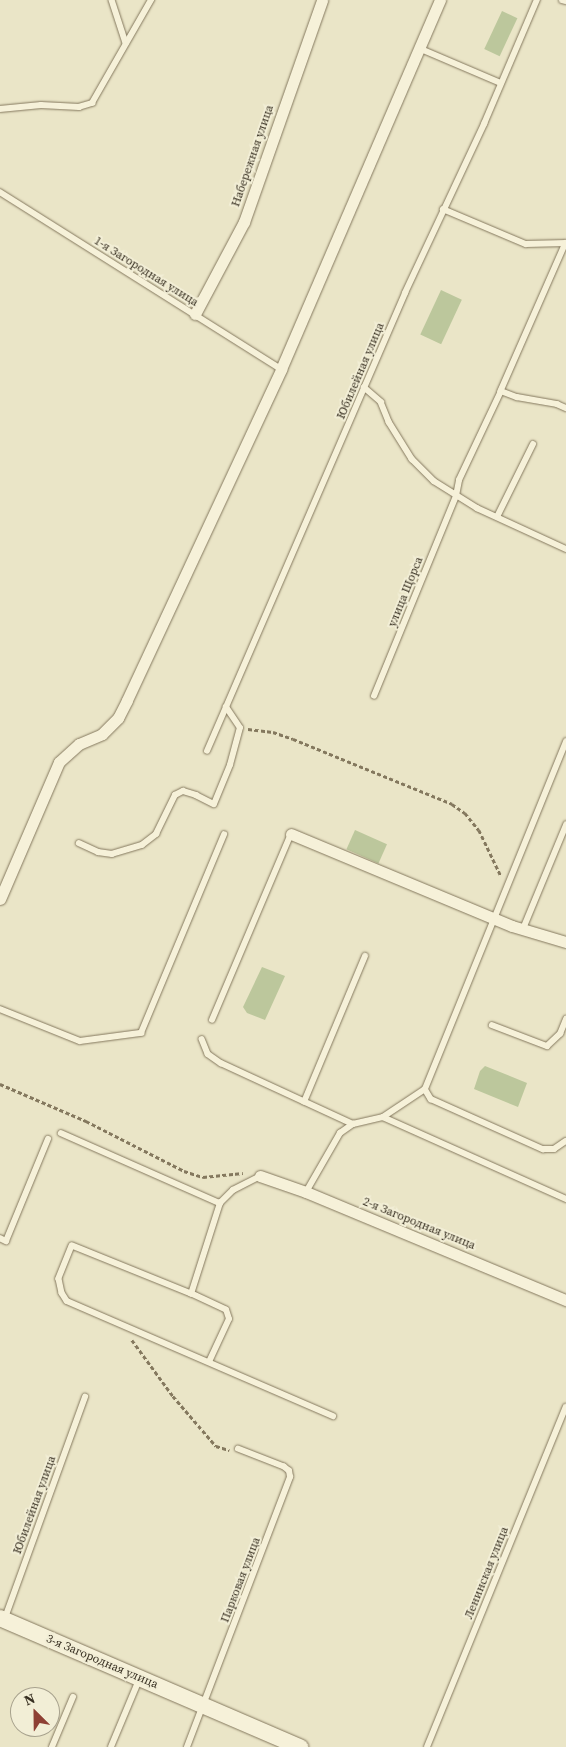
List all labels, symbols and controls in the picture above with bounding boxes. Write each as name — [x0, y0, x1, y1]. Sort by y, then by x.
street label: Набережная улица — [229, 103, 277, 209]
street label: 1-я Загородная улица — [91, 234, 201, 310]
street label: Юбилейная улица — [334, 321, 388, 421]
street label: улица Щорса — [385, 555, 427, 629]
street label: 2-я Загородная улица — [361, 1195, 477, 1253]
street label: Юбилейная улица — [11, 1454, 59, 1556]
street label: Ленинская улица — [462, 1525, 512, 1621]
street label: Парковая улица — [218, 1535, 264, 1625]
street label: 3-я Загородная улица — [44, 1632, 160, 1692]
north arrow — [10, 1687, 60, 1737]
text: N — [21, 1688, 38, 1710]

